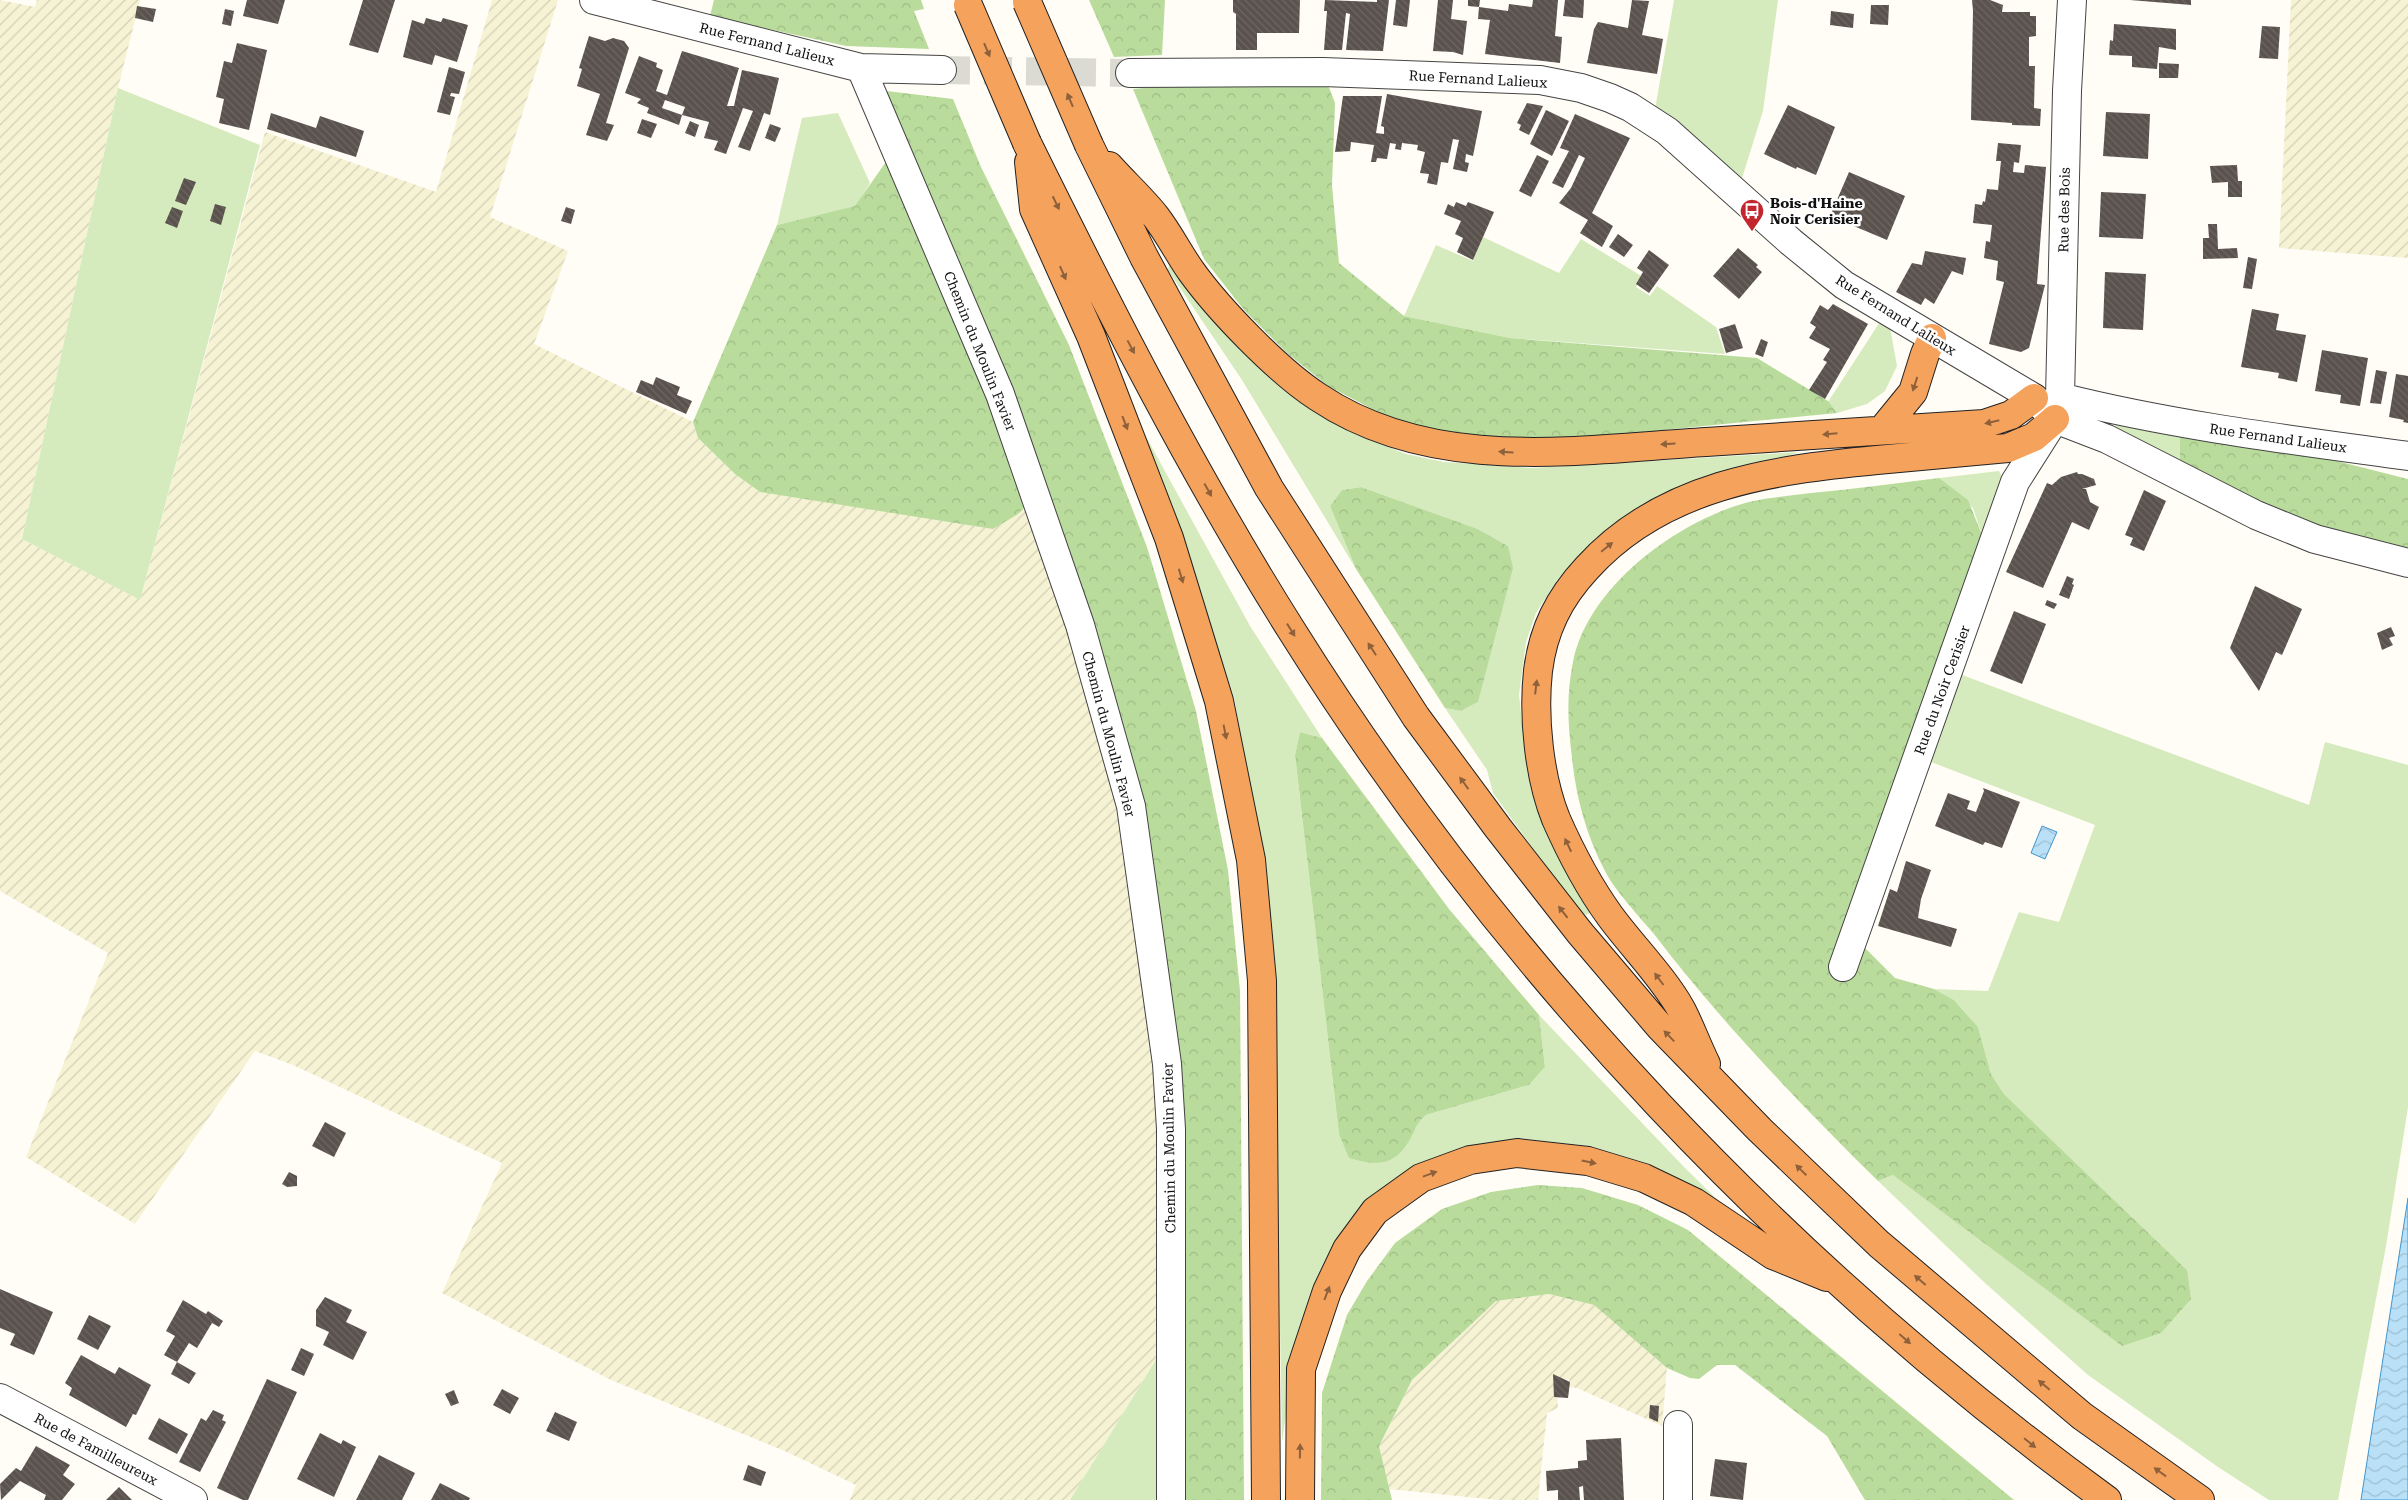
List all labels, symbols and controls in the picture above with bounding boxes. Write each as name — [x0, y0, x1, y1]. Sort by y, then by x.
street label: Rue Fernand Lalieux — [698, 19, 836, 69]
one-way arrow — [983, 43, 991, 57]
street label: Rue Fernand Lalieux — [1408, 67, 1548, 91]
one-way arrow — [1065, 93, 1073, 107]
street label: Rue des Bois — [2055, 167, 2073, 253]
one-way arrow — [1052, 195, 1060, 210]
place label: Bois-d'Haine Noir Cerisier — [1770, 195, 1863, 227]
bus stop icon: Bois-d'Haine Noir Cerisier — [1739, 198, 1765, 232]
one-way arrow — [1059, 266, 1067, 280]
street label: Chemin du Moulin Favier — [941, 269, 1019, 433]
street label: Rue Fernand Lalieux — [1833, 271, 1959, 359]
one-way arrow — [1126, 340, 1135, 354]
one-way arrow — [1911, 376, 1919, 391]
one-way arrow — [1121, 416, 1129, 431]
one-way arrow — [1985, 418, 2000, 426]
street label: Rue Fernand Lalieux — [2208, 420, 2348, 456]
one-way arrow — [1822, 430, 1838, 438]
one-way arrow — [1660, 441, 1676, 449]
one-way arrow — [1498, 447, 1514, 455]
one-way arrow — [1204, 483, 1212, 497]
one-way arrow — [1601, 542, 1614, 553]
one-way arrow — [1177, 568, 1185, 583]
one-way arrow — [1286, 623, 1296, 636]
street label: Rue du Noir Cerisier — [1911, 623, 1973, 757]
one-way arrow — [1368, 643, 1377, 656]
street label: Chemin du Moulin Favier — [1079, 649, 1139, 819]
one-way arrow — [1532, 679, 1540, 695]
one-way arrow — [1221, 724, 1229, 740]
one-way arrow — [1459, 777, 1470, 790]
one-way arrow — [1564, 838, 1572, 852]
one-way arrow — [1558, 906, 1569, 919]
one-way arrow — [1653, 973, 1664, 986]
one-way arrow — [1663, 1030, 1675, 1042]
street label: Chemin du Moulin Favier — [1160, 1062, 1178, 1233]
one-way arrow — [1582, 1158, 1597, 1166]
one-way arrow — [1795, 1164, 1807, 1176]
one-way arrow — [1423, 1170, 1438, 1178]
one-way arrow — [1914, 1275, 1926, 1286]
one-way arrow — [1323, 1285, 1331, 1300]
one-way arrow — [1899, 1333, 1911, 1345]
one-way arrow — [2038, 1379, 2051, 1390]
street label: Rue de Familleureux — [32, 1410, 160, 1488]
one-way arrow — [2023, 1437, 2036, 1448]
one-way arrow — [1296, 1443, 1304, 1459]
one-way arrow — [2153, 1467, 2167, 1477]

